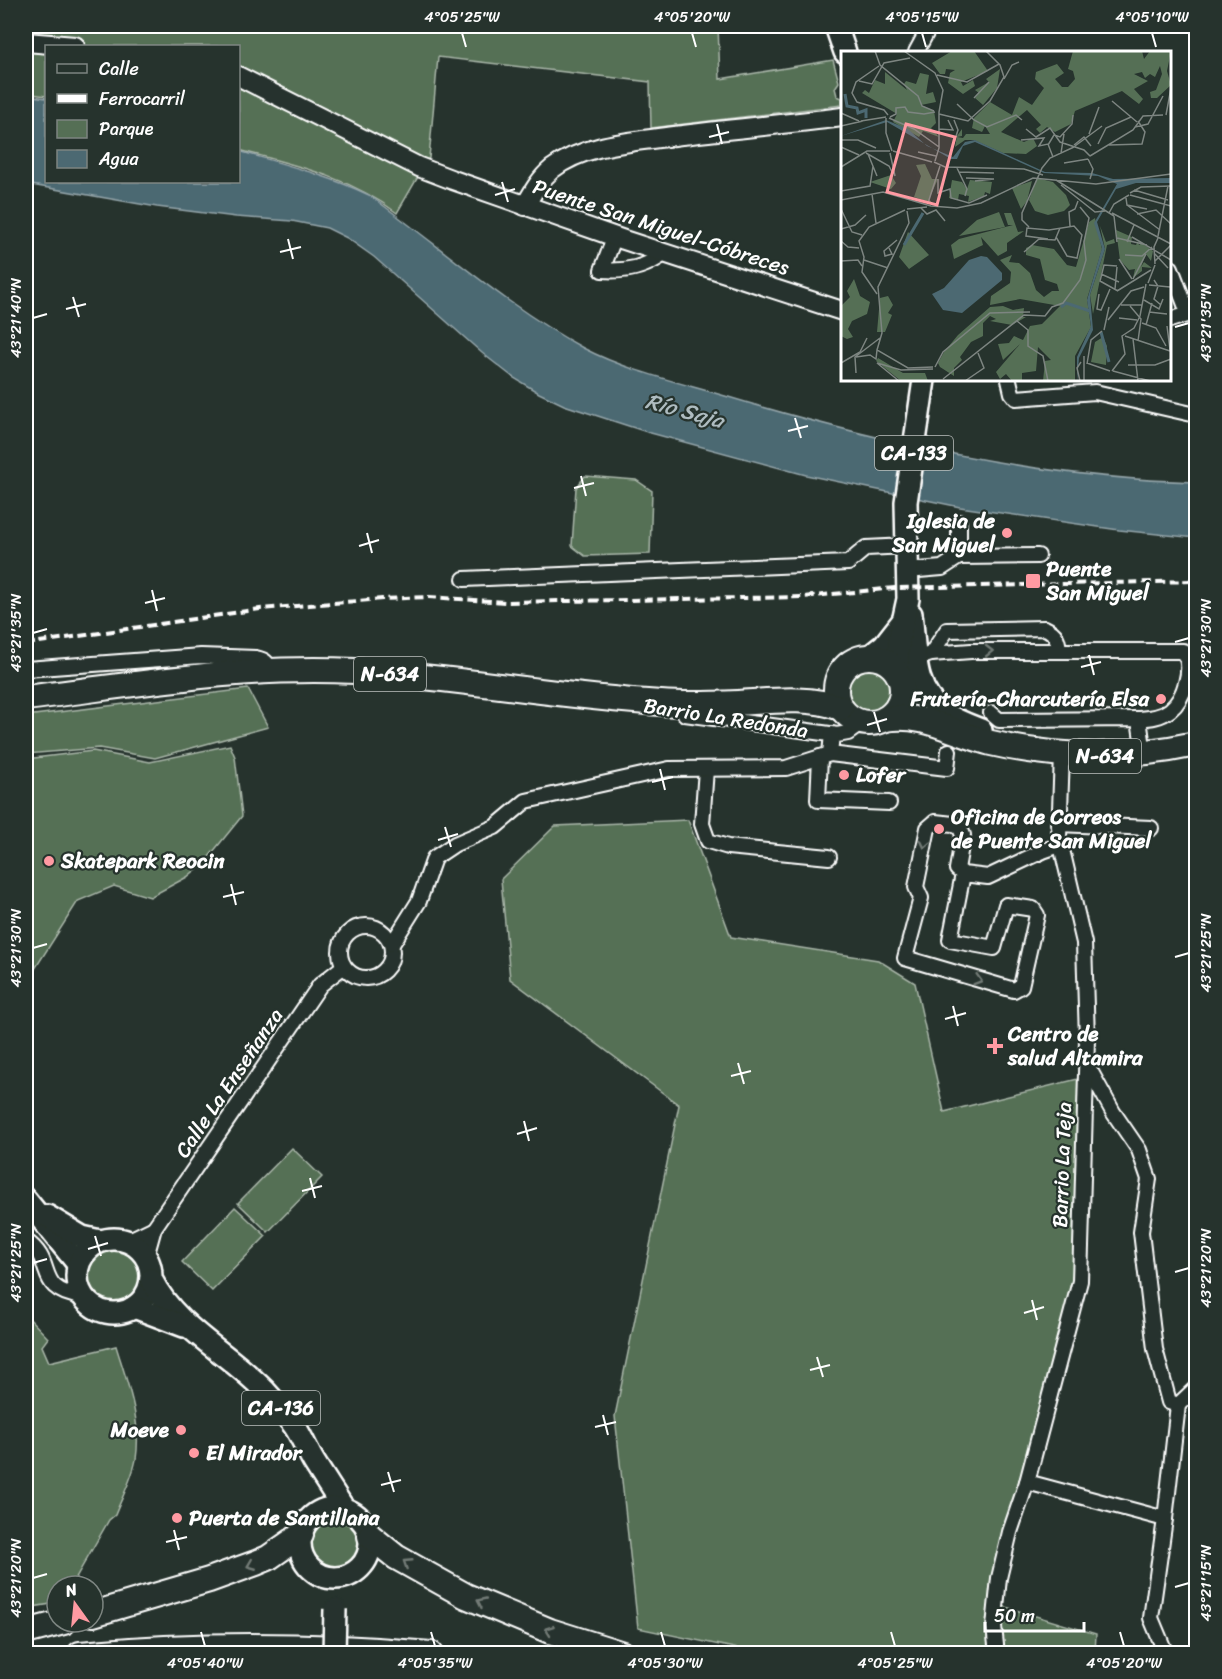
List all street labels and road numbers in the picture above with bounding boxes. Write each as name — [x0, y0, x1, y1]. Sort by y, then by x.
street label: Puente San Miguel-Cóbreces — [528, 168, 795, 287]
road number: CA-133 — [875, 436, 953, 470]
road number: N-634 — [354, 657, 426, 691]
street label: Barrio La Redonda — [641, 686, 812, 750]
road number: N-634 — [1069, 739, 1141, 773]
street label: Calle La Enseñanza — [164, 1000, 294, 1166]
street label: Barrio La Teja — [1041, 1101, 1083, 1229]
road number: CA-136 — [242, 1391, 320, 1425]

